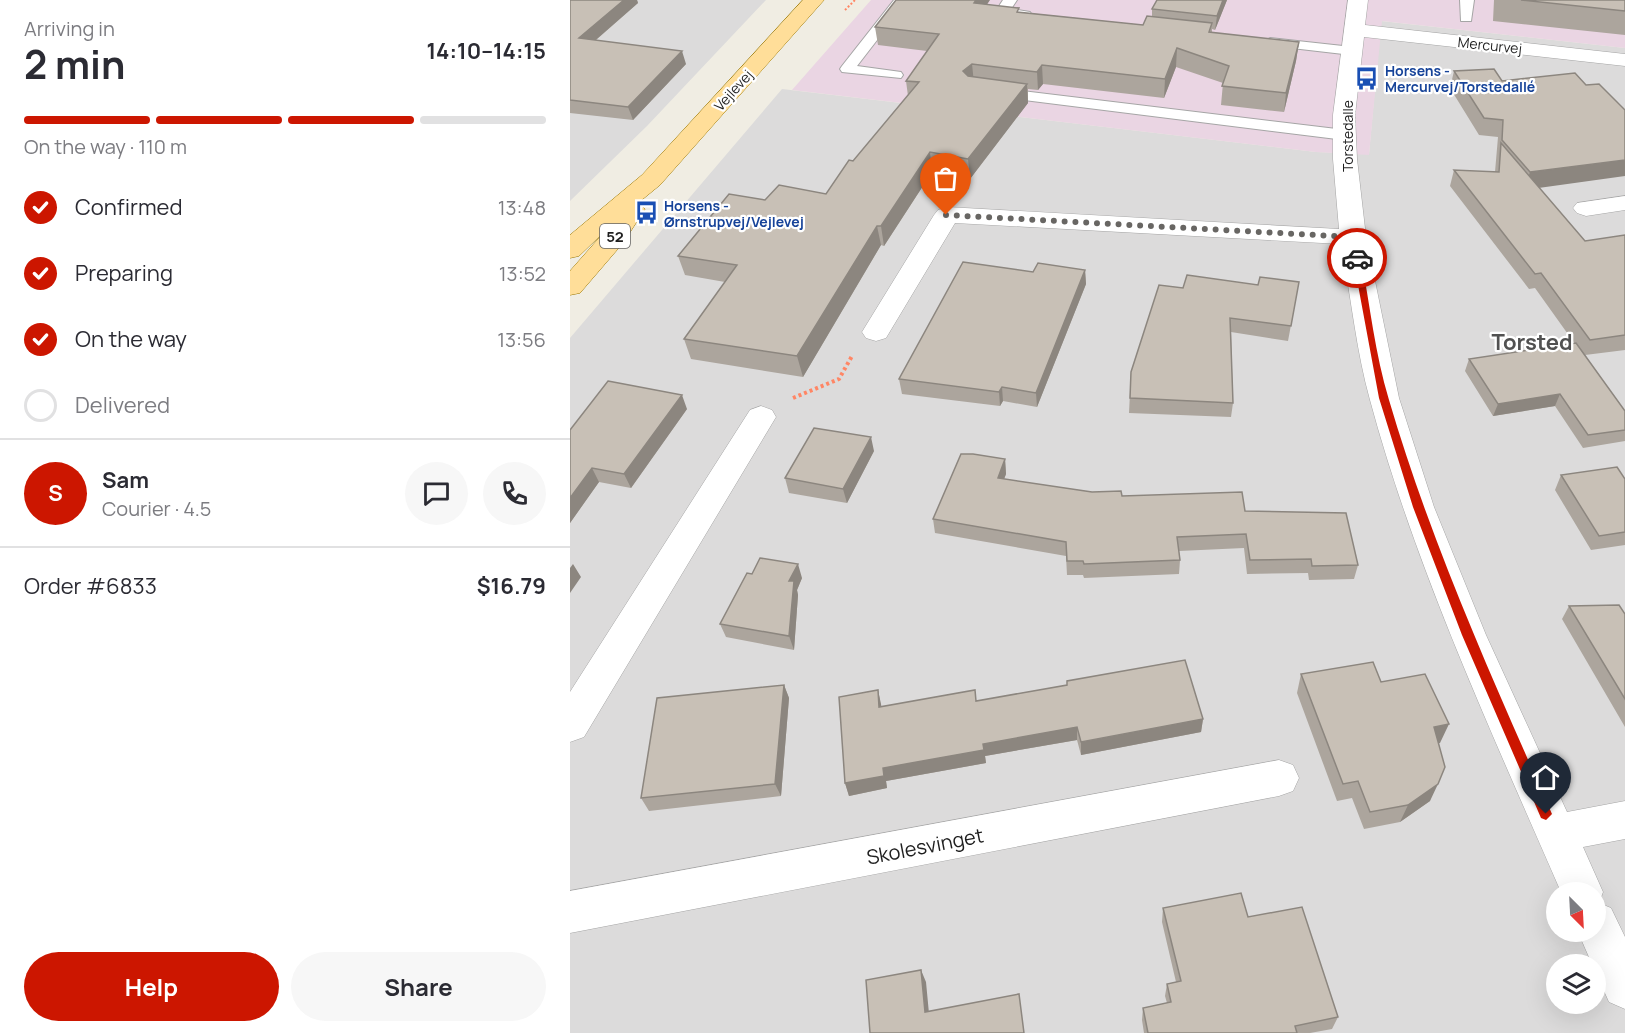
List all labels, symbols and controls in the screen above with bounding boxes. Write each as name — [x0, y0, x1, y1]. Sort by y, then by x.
text: Arriving in — [24, 15, 115, 42]
street label: Mercurvej — [1457, 32, 1523, 58]
text: 14:10–14:15 — [426, 36, 546, 66]
text: 2 min — [24, 37, 125, 91]
place label: Horsens - Mercurvej/Torstedallé — [1385, 61, 1535, 96]
street label: Vejlevej — [710, 65, 756, 115]
bus stop icon: Horsens - Mercurvej/Torstedallé — [1354, 65, 1380, 91]
street label: Torstedalle — [1338, 100, 1357, 172]
text: On the way · 110 m — [24, 133, 187, 160]
pin — [920, 153, 971, 215]
icon: bag — [929, 162, 962, 195]
icon: check — [24, 191, 57, 224]
text: Confirmed — [75, 192, 183, 222]
text: 13:48 — [498, 194, 546, 221]
place label: Horsens - Ørnstrupvej/Vejlevej — [664, 196, 804, 231]
bus stop icon: Horsens - Ørnstrupvej/Vejlevej — [633, 200, 659, 226]
road number: 52 — [600, 224, 630, 248]
courier — [1327, 228, 1387, 288]
icon: car — [1341, 242, 1374, 275]
icon: check — [24, 257, 57, 290]
text: Preparing — [75, 258, 173, 288]
text: 13:52 — [499, 260, 546, 287]
icon: check — [24, 323, 57, 356]
text: On the way — [75, 324, 187, 354]
text: 13:56 — [497, 326, 546, 353]
district label: Torsted — [1491, 327, 1573, 357]
text: Delivered — [75, 390, 170, 420]
button: chat — [405, 462, 468, 525]
button: phone — [483, 462, 546, 525]
text: Sam — [102, 465, 149, 495]
text: S — [48, 478, 63, 508]
text: Courier · 4.5 — [102, 495, 211, 522]
text: Order #6833 — [24, 571, 157, 601]
text: $16.79 — [477, 571, 546, 601]
pin — [1520, 752, 1571, 814]
icon: home — [1529, 761, 1562, 794]
street label: Skolesvinget — [864, 821, 986, 871]
north arrow — [1546, 882, 1606, 942]
map controls — [1546, 882, 1606, 1014]
button: Help — [24, 952, 279, 1021]
button: Share — [291, 952, 546, 1021]
button: layers — [1546, 954, 1606, 1014]

